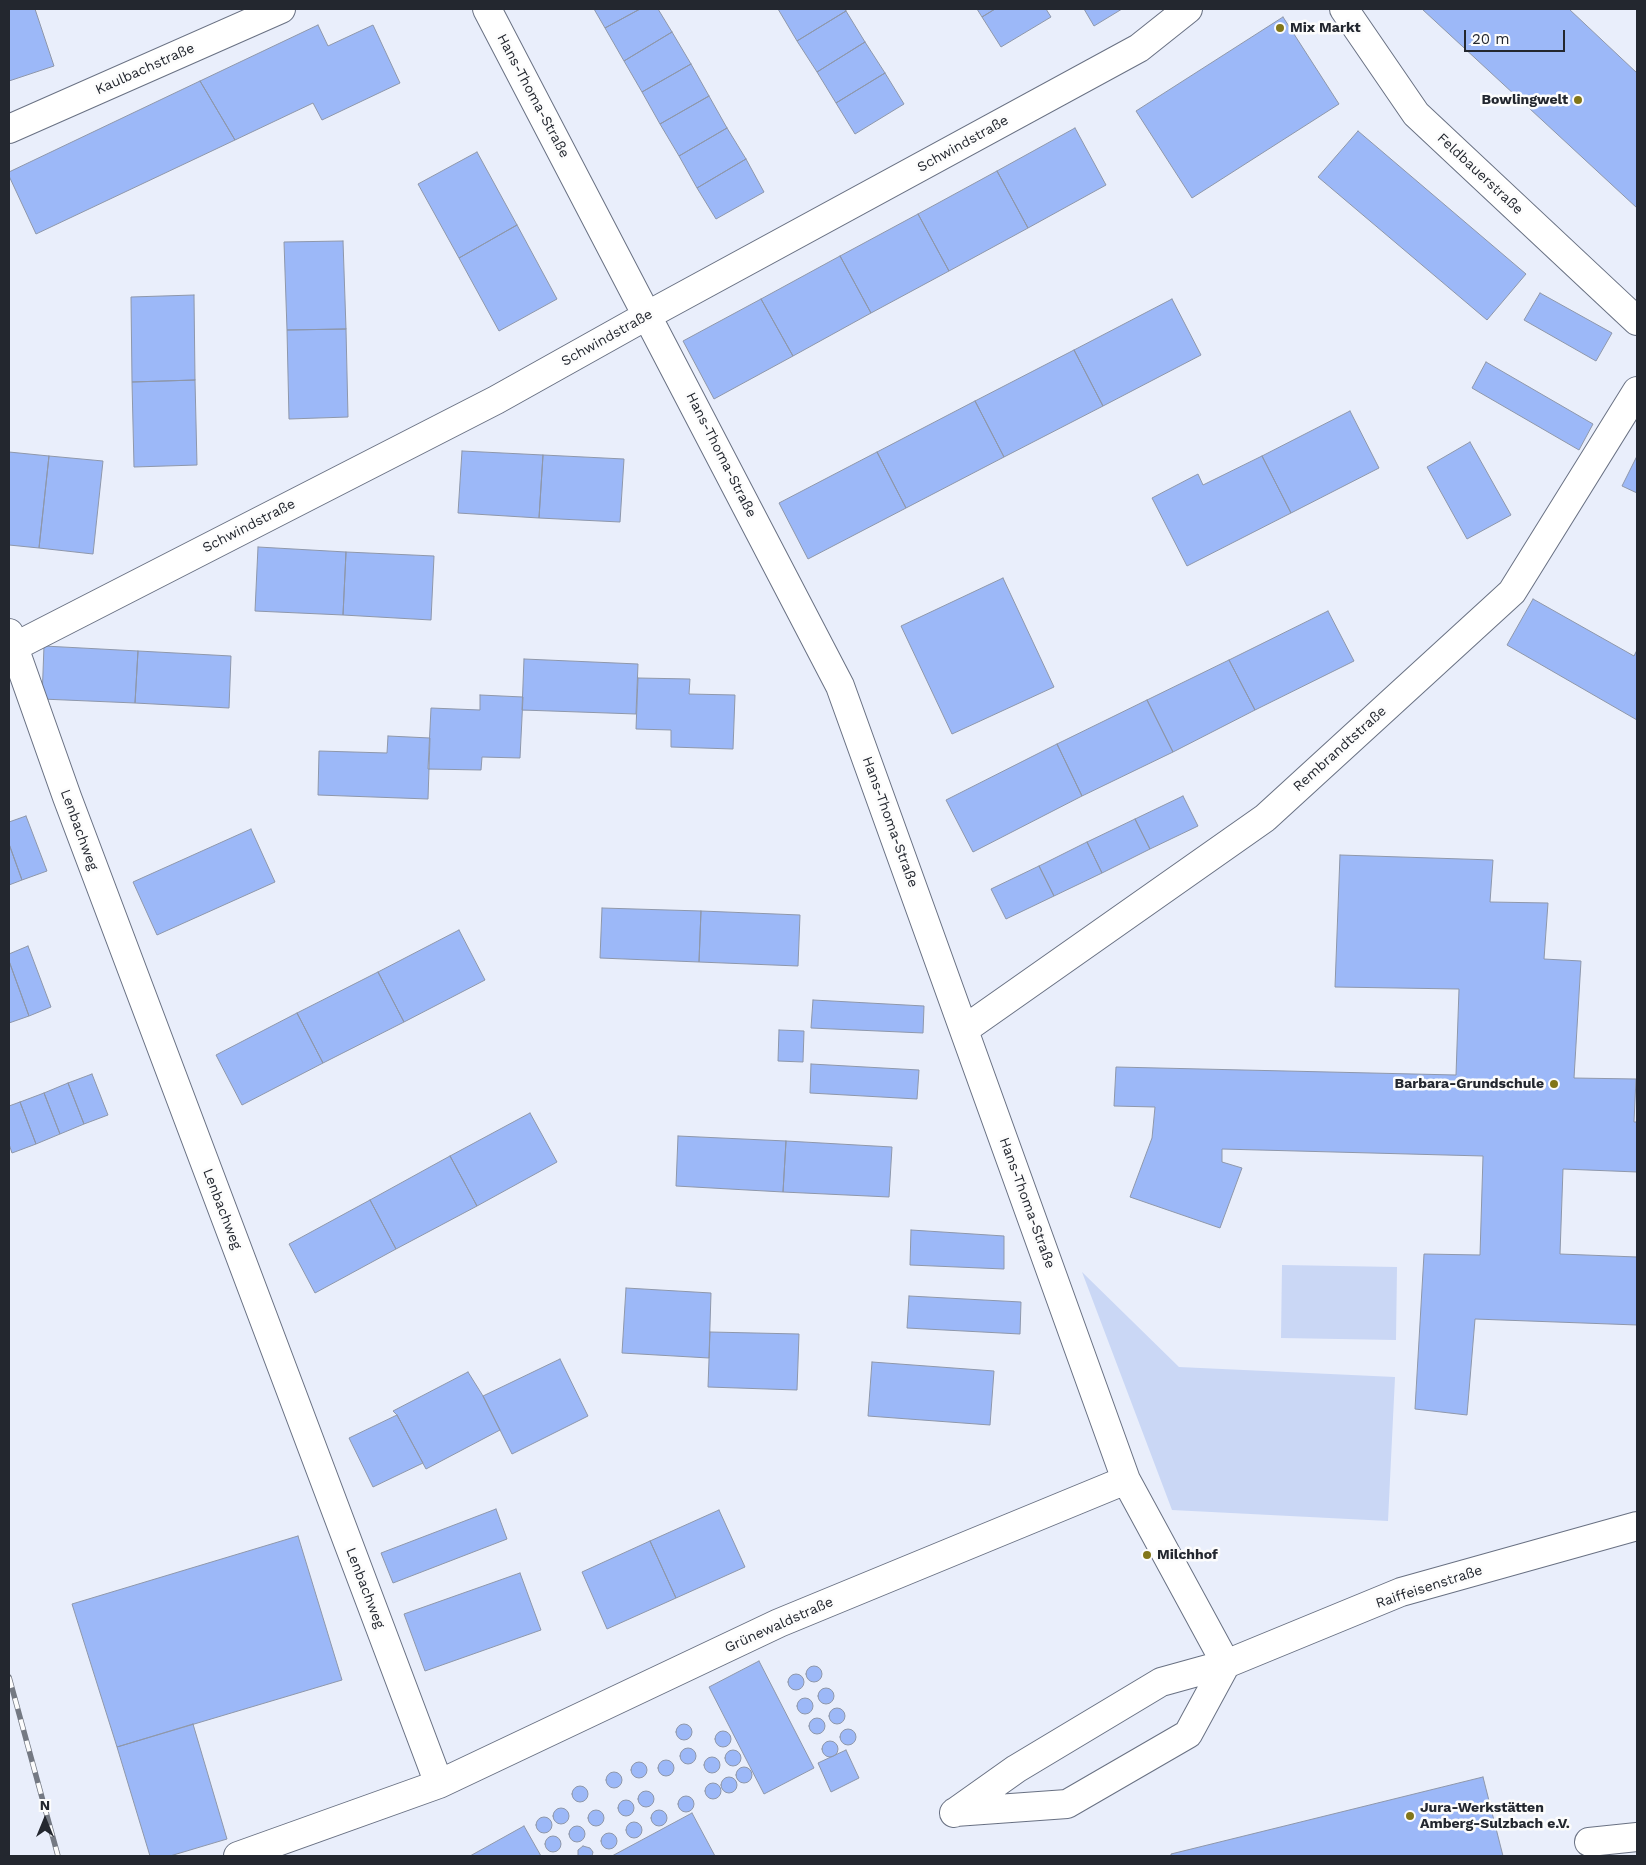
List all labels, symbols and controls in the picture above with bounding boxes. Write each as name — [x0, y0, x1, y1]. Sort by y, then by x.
place label: Mix Markt — [1290, 20, 1361, 36]
scale bar — [1466, 20, 1567, 52]
marker: Mix Markt — [1274, 22, 1286, 34]
text: 20 m — [1472, 30, 1510, 48]
street label: Hans-Thoma-Straße — [493, 31, 573, 161]
street label: Kaulbachstraße — [93, 40, 197, 98]
place label: Bowlingwelt — [1482, 92, 1568, 108]
marker: Bowlingwelt — [1572, 94, 1584, 106]
street label: Schwindstraße — [914, 112, 1012, 176]
street label: Feldbauerstraße — [1434, 130, 1526, 218]
street label: Schwindstraße — [558, 306, 656, 370]
street label: Hans-Thoma-Straße — [682, 390, 760, 520]
street label: Schwindstraße — [200, 495, 298, 557]
street label: Rembrandtstraße — [1290, 703, 1390, 795]
street label: Hans-Thoma-Straße — [858, 754, 922, 890]
street label: Lenbachweg — [57, 787, 101, 873]
place label: Barbara-Grundschule — [1395, 1076, 1544, 1092]
marker: Barbara-Grundschule — [1548, 1078, 1560, 1090]
street label: Hans-Thoma-Straße — [995, 1135, 1059, 1271]
street label: Lenbachweg — [199, 1166, 245, 1252]
street label: Lenbachweg — [342, 1545, 388, 1631]
place label: Milchhof — [1157, 1547, 1218, 1563]
marker: Milchhof — [1141, 1549, 1153, 1561]
street label: Raiffeisenstraße — [1374, 1562, 1484, 1612]
street label: Grünewaldstraße — [722, 1594, 836, 1656]
north arrow — [20, 1795, 70, 1845]
text: N — [40, 1797, 50, 1813]
place label: Jura-Werkstätten Amberg-Sulzbach e.V. — [1420, 1800, 1570, 1832]
marker: Jura-Werkstätten Amberg-Sulzbach e.V. — [1404, 1810, 1416, 1822]

